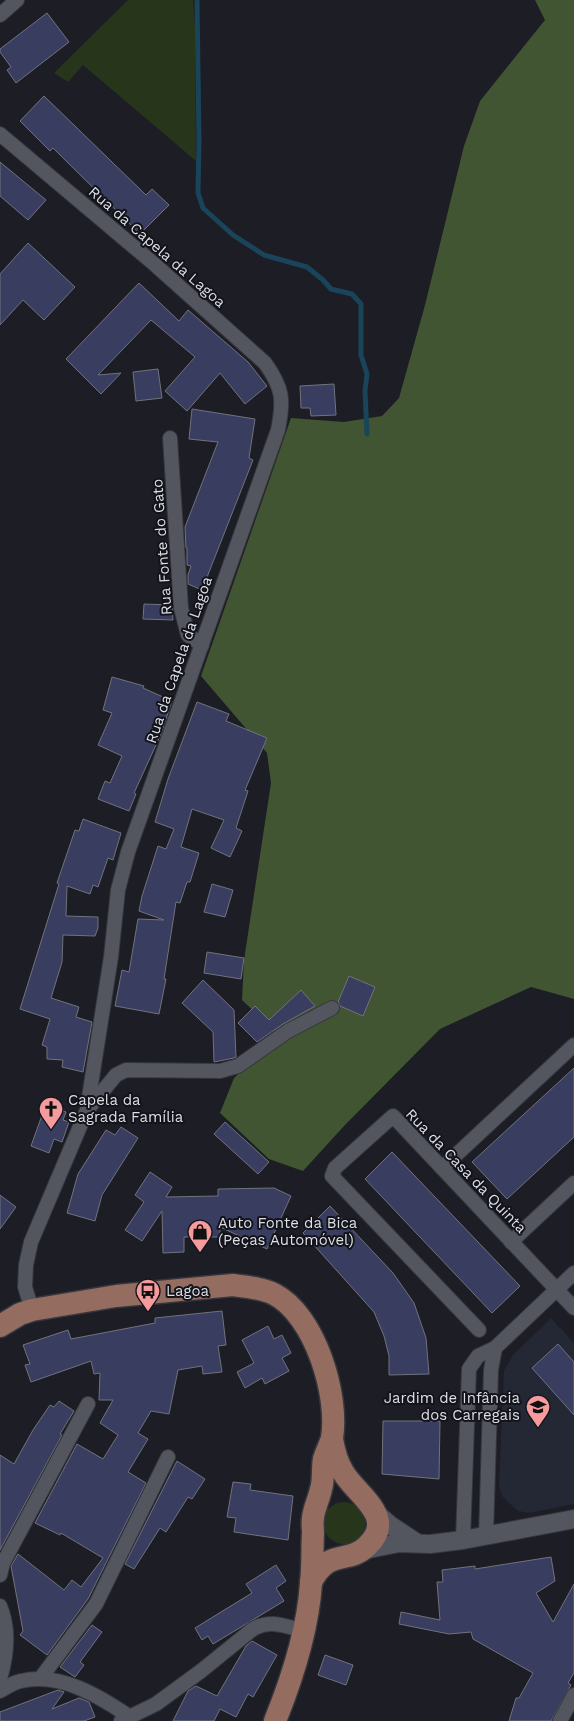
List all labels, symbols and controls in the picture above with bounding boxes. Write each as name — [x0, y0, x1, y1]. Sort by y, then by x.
street label: Rua da Capela da Lagoa — [85, 183, 229, 312]
street label: Rua Fonte do Gato — [148, 478, 176, 616]
street label: Rua da Capela da Lagoa — [142, 574, 216, 746]
place label: Capela da Sagrada Família — [68, 1091, 184, 1126]
church icon: Capela da Sagrada Família — [38, 1096, 64, 1130]
street label: Rua da Casa da Quinta — [402, 1105, 530, 1237]
place label: Auto Fonte da Bica (Peças Automóvel) — [218, 1214, 358, 1249]
shop icon: Auto Fonte da Bica (Peças Automóvel) — [187, 1219, 213, 1253]
bus stop icon: Lagoa — [135, 1278, 161, 1312]
place label: Lagoa — [166, 1282, 209, 1300]
place label: Jardim de Infância dos Carregais — [384, 1389, 521, 1424]
school or university icon: Jardim de Infância dos Carregais — [525, 1394, 551, 1428]

